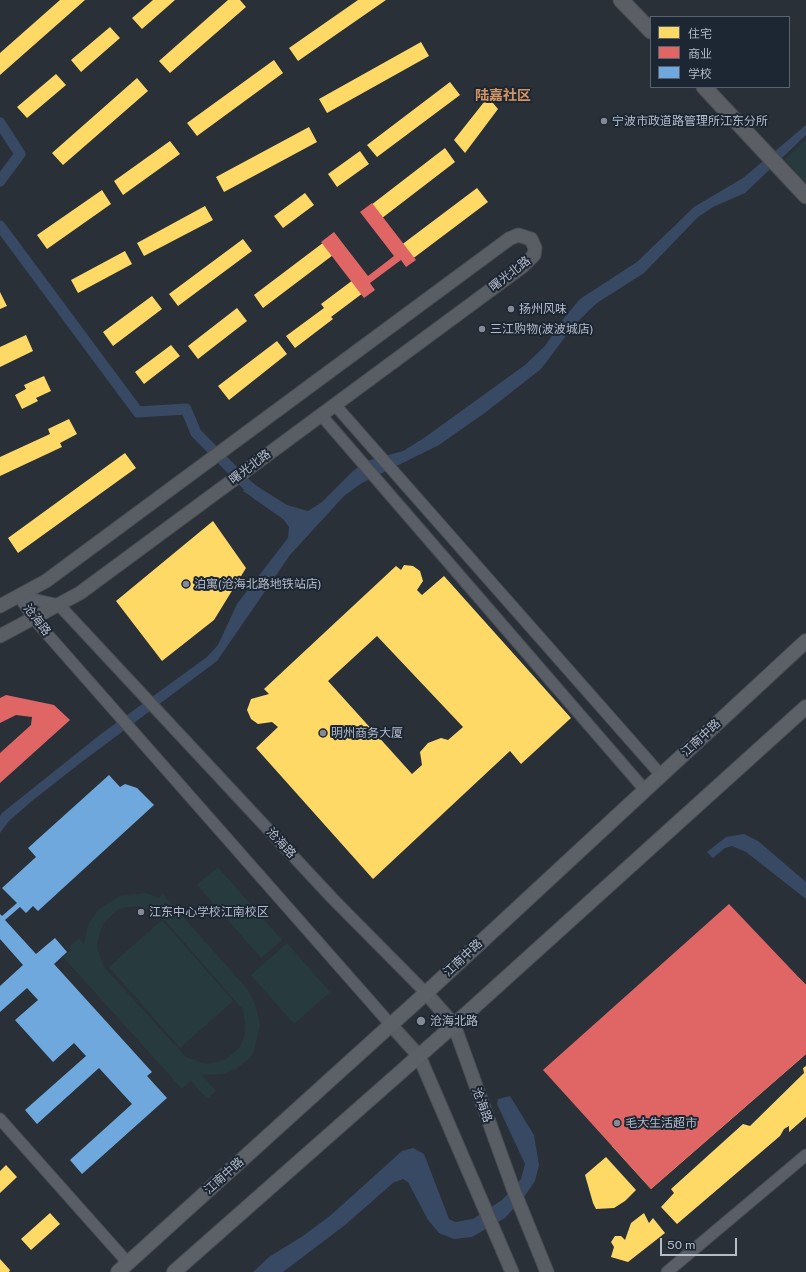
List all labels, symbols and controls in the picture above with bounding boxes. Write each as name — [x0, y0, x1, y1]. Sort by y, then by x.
legend — [650, 16, 790, 88]
text: 住宅 — [688, 27, 712, 41]
text: 商业 — [688, 47, 712, 61]
text: 学校 — [688, 67, 712, 81]
district label: 陆嘉社区 — [475, 88, 531, 104]
place label: 宁波市政道路管理所江东分所 — [612, 114, 768, 128]
marker: 宁波市政道路管理所江东分所 — [599, 116, 609, 126]
street label: 曙光北路 — [487, 254, 533, 294]
place label: 扬州风味 — [519, 302, 567, 316]
marker: 扬州风味 — [506, 304, 516, 314]
place label: 三江购物(波波城店) — [490, 322, 593, 336]
marker: 三江购物(波波城店) — [477, 324, 487, 334]
street label: 曙光北路 — [226, 447, 274, 487]
place label: 泊寓(沧海北路地铁站店) — [194, 577, 321, 591]
marker: 泊寓(沧海北路地铁站店) — [181, 579, 191, 589]
street label: 沧海路 — [20, 601, 54, 639]
street label: 江南中路 — [679, 716, 723, 760]
place label: 明州商务大厦 — [331, 726, 403, 740]
marker: 明州商务大厦 — [318, 728, 328, 738]
street label: 沧海路 — [263, 825, 299, 861]
place label: 江东中心学校江南校区 — [149, 905, 269, 919]
marker: 江东中心学校江南校区 — [136, 907, 146, 917]
street label: 江南中路 — [441, 936, 485, 980]
place label: 沧海北路 — [430, 1014, 478, 1028]
marker: 沧海北路 — [415, 1015, 427, 1027]
street label: 沧海路 — [469, 1086, 495, 1124]
place label: 毛大生活超市 — [625, 1116, 697, 1130]
marker: 毛大生活超市 — [612, 1118, 622, 1128]
street label: 江南中路 — [201, 1155, 247, 1197]
scale bar — [662, 1230, 739, 1256]
text: 50 m — [667, 1238, 695, 1252]

